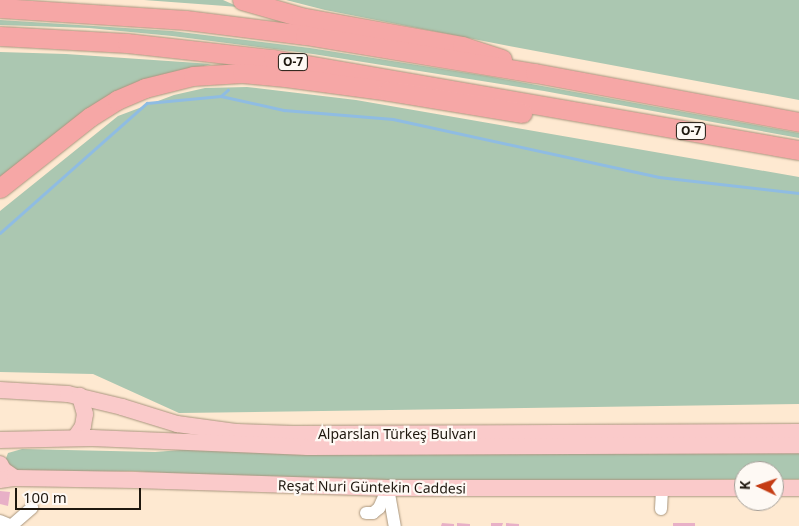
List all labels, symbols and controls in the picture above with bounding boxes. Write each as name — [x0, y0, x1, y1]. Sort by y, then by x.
road number: O-7 — [277, 52, 309, 72]
road number: O-7 — [675, 122, 707, 140]
street label: Alparslan Türkeş Bulvarı — [318, 426, 476, 442]
north arrow — [734, 461, 784, 511]
street label: Reşat Nuri Güntekin Caddesi — [278, 477, 466, 497]
scale bar — [18, 478, 144, 510]
text: K — [735, 480, 754, 490]
text: 100 m — [23, 487, 67, 507]

